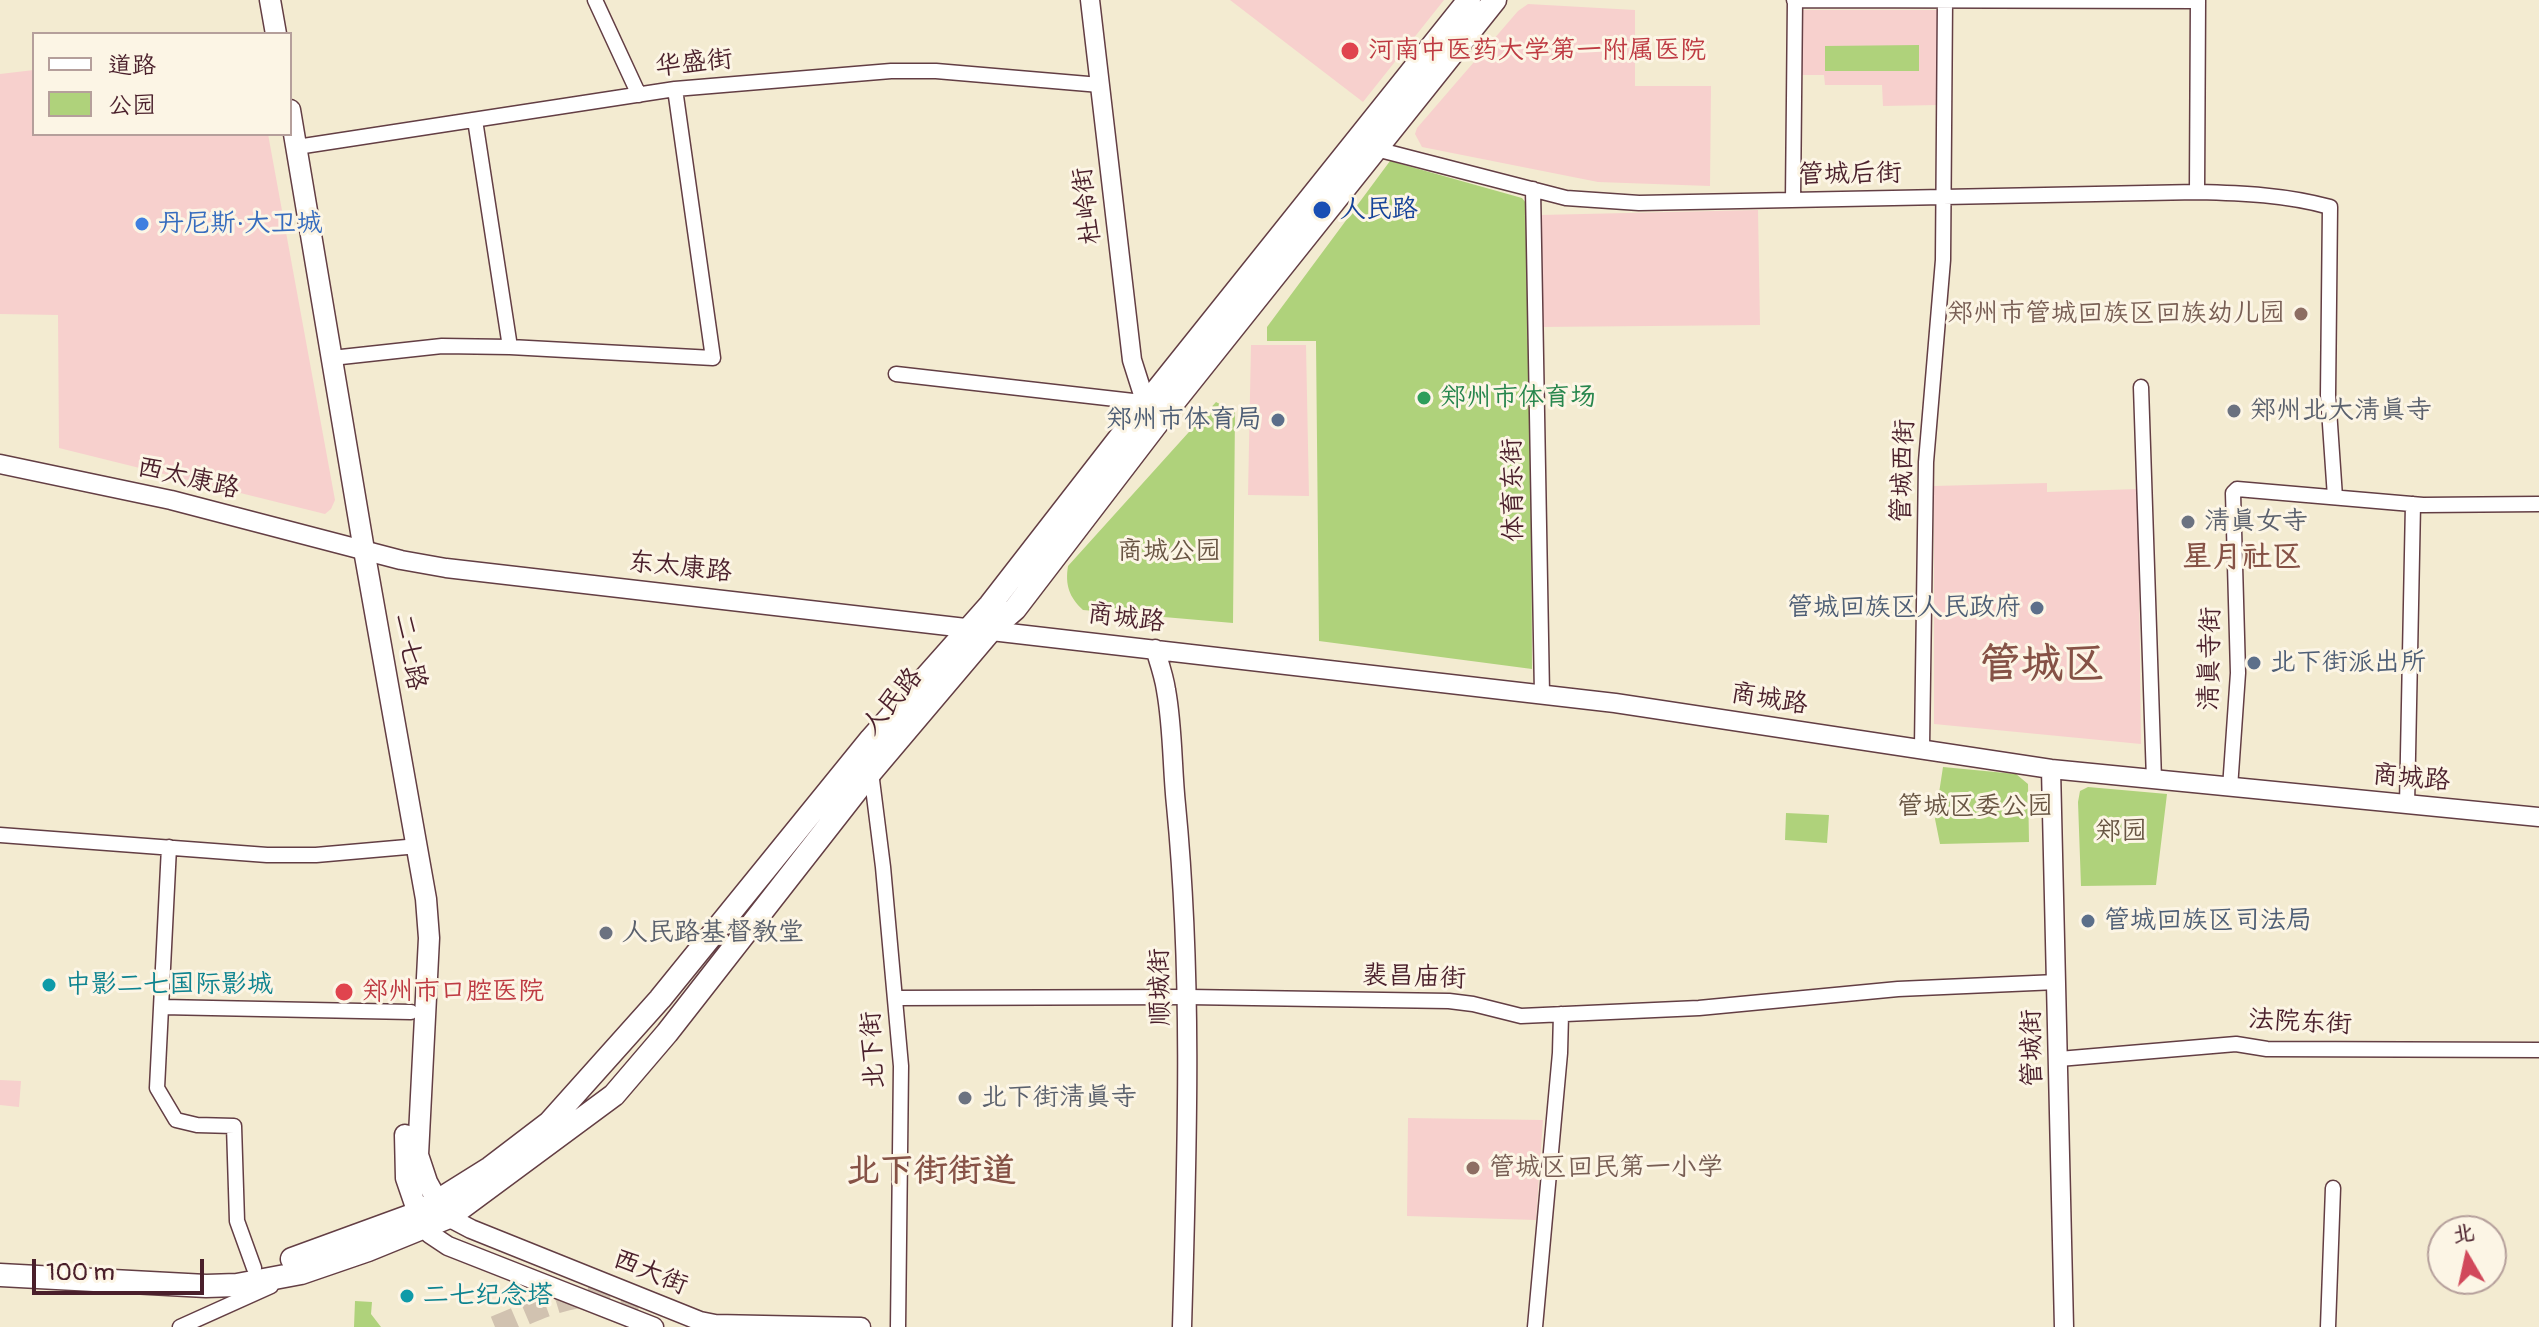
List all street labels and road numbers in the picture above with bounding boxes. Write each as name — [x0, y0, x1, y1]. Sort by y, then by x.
street label: 华盛街 — [654, 44, 734, 84]
street label: 管城后街 — [1798, 158, 1902, 192]
street label: 杜岭街 — [1068, 165, 1108, 247]
street label: 管城西街 — [1887, 418, 1921, 524]
street label: 体育东街 — [1497, 438, 1531, 542]
street label: 西太康路 — [134, 452, 242, 506]
street label: 东太康路 — [627, 547, 733, 589]
street label: 商城路 — [1085, 599, 1167, 639]
street label: 清真寺街 — [2194, 607, 2228, 711]
street label: 二七路 — [386, 611, 432, 693]
street label: 人民路 — [856, 662, 930, 742]
street label: 商城路 — [1728, 678, 1810, 722]
street label: 商城路 — [2371, 760, 2451, 798]
street label: 顺城街 — [1145, 948, 1177, 1026]
street label: 裴昌庙街 — [1361, 961, 1467, 995]
street label: 法院东街 — [2247, 1005, 2353, 1041]
street label: 管城街 — [2017, 1009, 2049, 1087]
street label: 北下街 — [856, 1010, 892, 1090]
street label: 西大街 — [608, 1244, 692, 1302]

